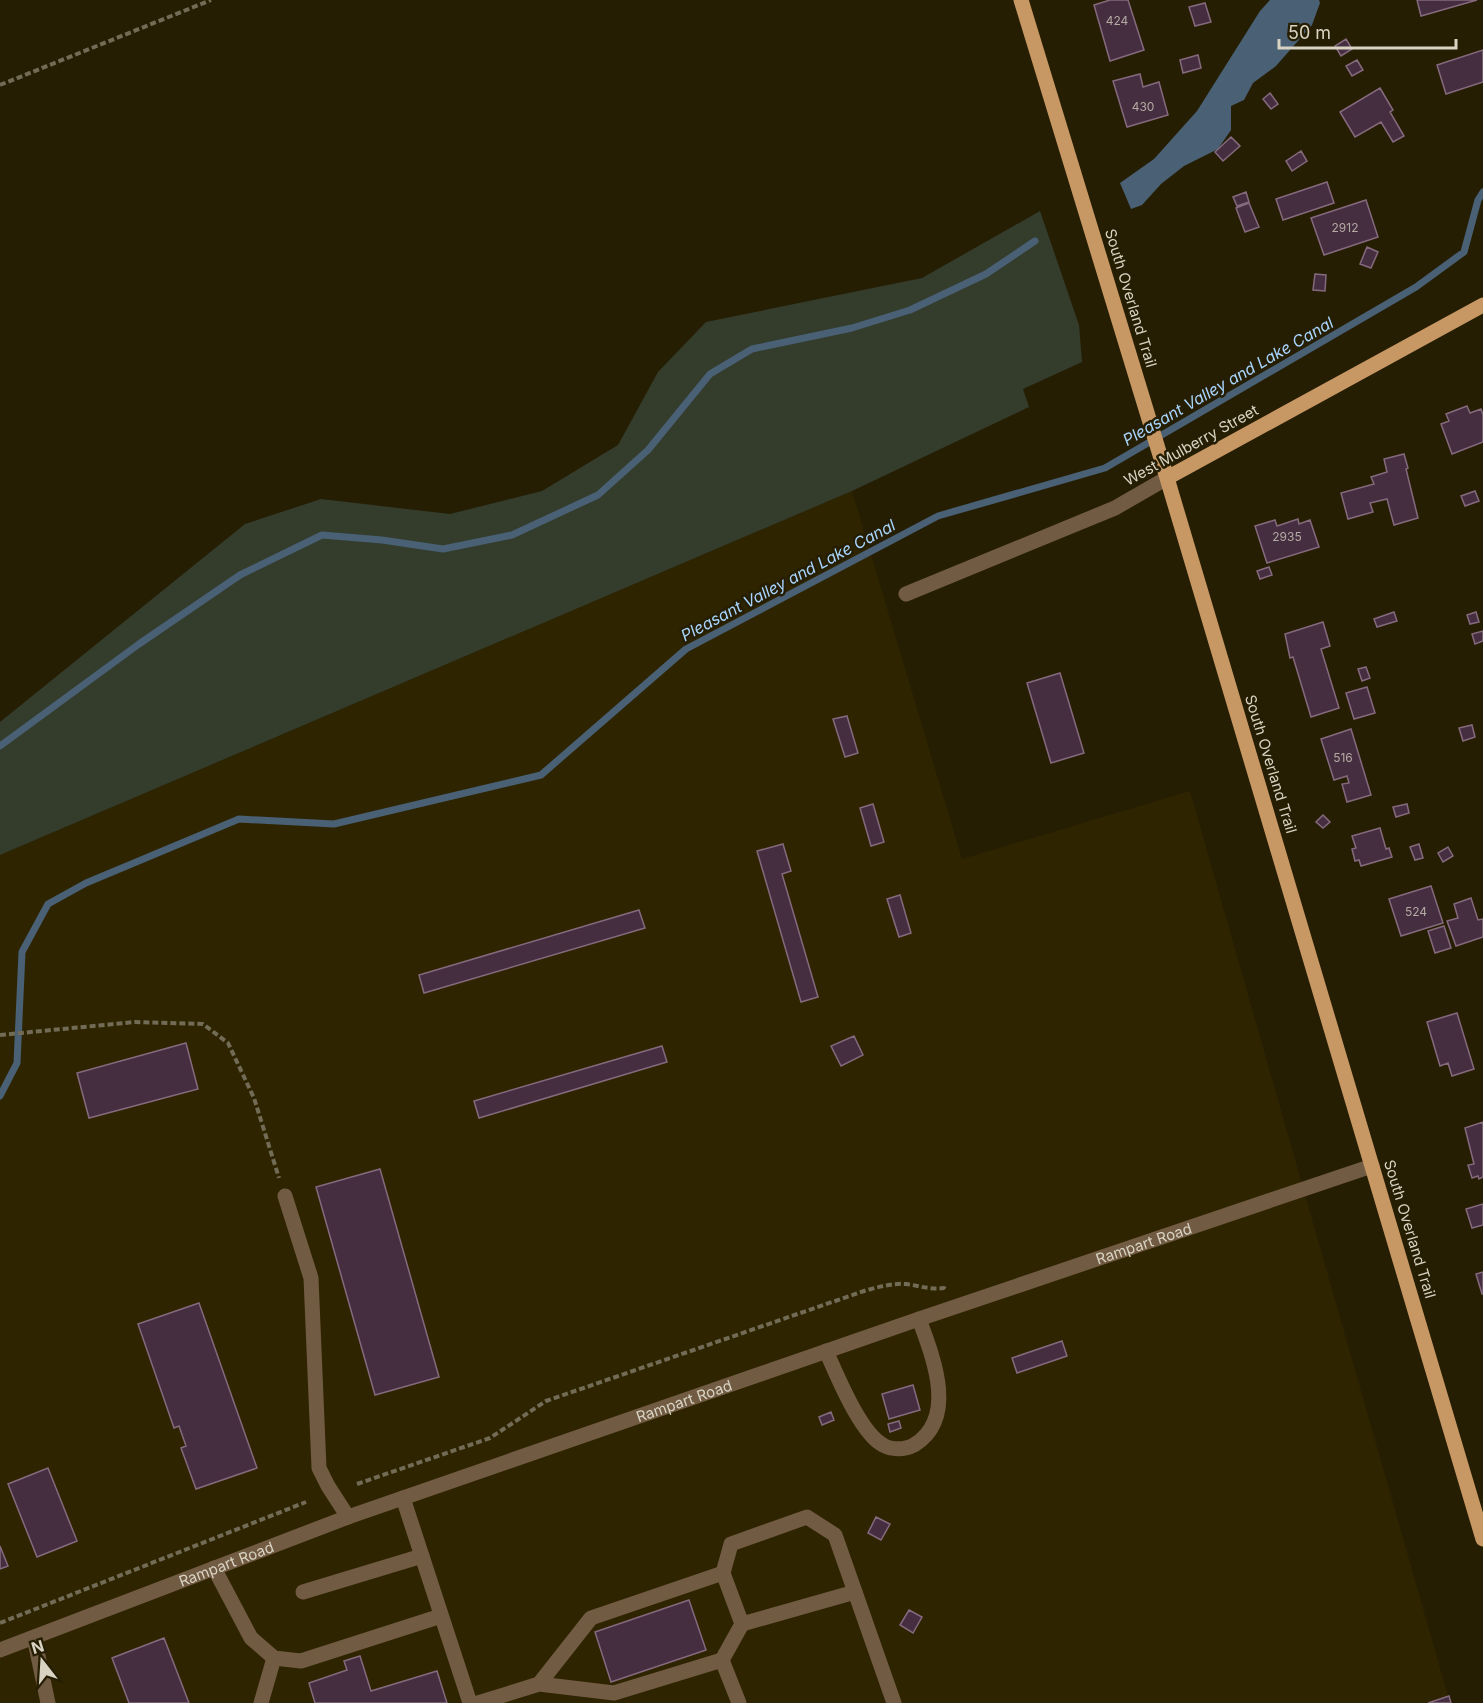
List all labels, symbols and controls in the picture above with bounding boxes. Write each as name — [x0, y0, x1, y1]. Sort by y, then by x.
scale bar — [1279, 12, 1456, 50]
house number: 424 — [1106, 13, 1129, 28]
text: 50 m — [1288, 22, 1331, 43]
house number: 430 — [1132, 99, 1154, 114]
house number: 2912 — [1332, 220, 1358, 235]
street label: South Overland Trail — [1101, 226, 1161, 370]
water label: Pleasant Valley and Lake Canal — [1119, 312, 1337, 450]
street label: West Mulberry Street — [1121, 400, 1262, 490]
water label: Pleasant Valley and Lake Canal — [677, 515, 899, 645]
house number: 2935 — [1272, 529, 1302, 544]
street label: South Overland Trail — [1241, 692, 1301, 836]
house number: 516 — [1333, 750, 1353, 765]
house number: 524 — [1405, 904, 1427, 919]
street label: South Overland Trail — [1380, 1157, 1440, 1301]
street label: Rampart Road — [1093, 1218, 1194, 1268]
street label: Rampart Road — [633, 1375, 734, 1426]
street label: Rampart Road — [176, 1537, 276, 1590]
north arrow — [12, 1631, 72, 1691]
text: N — [29, 1635, 46, 1658]

